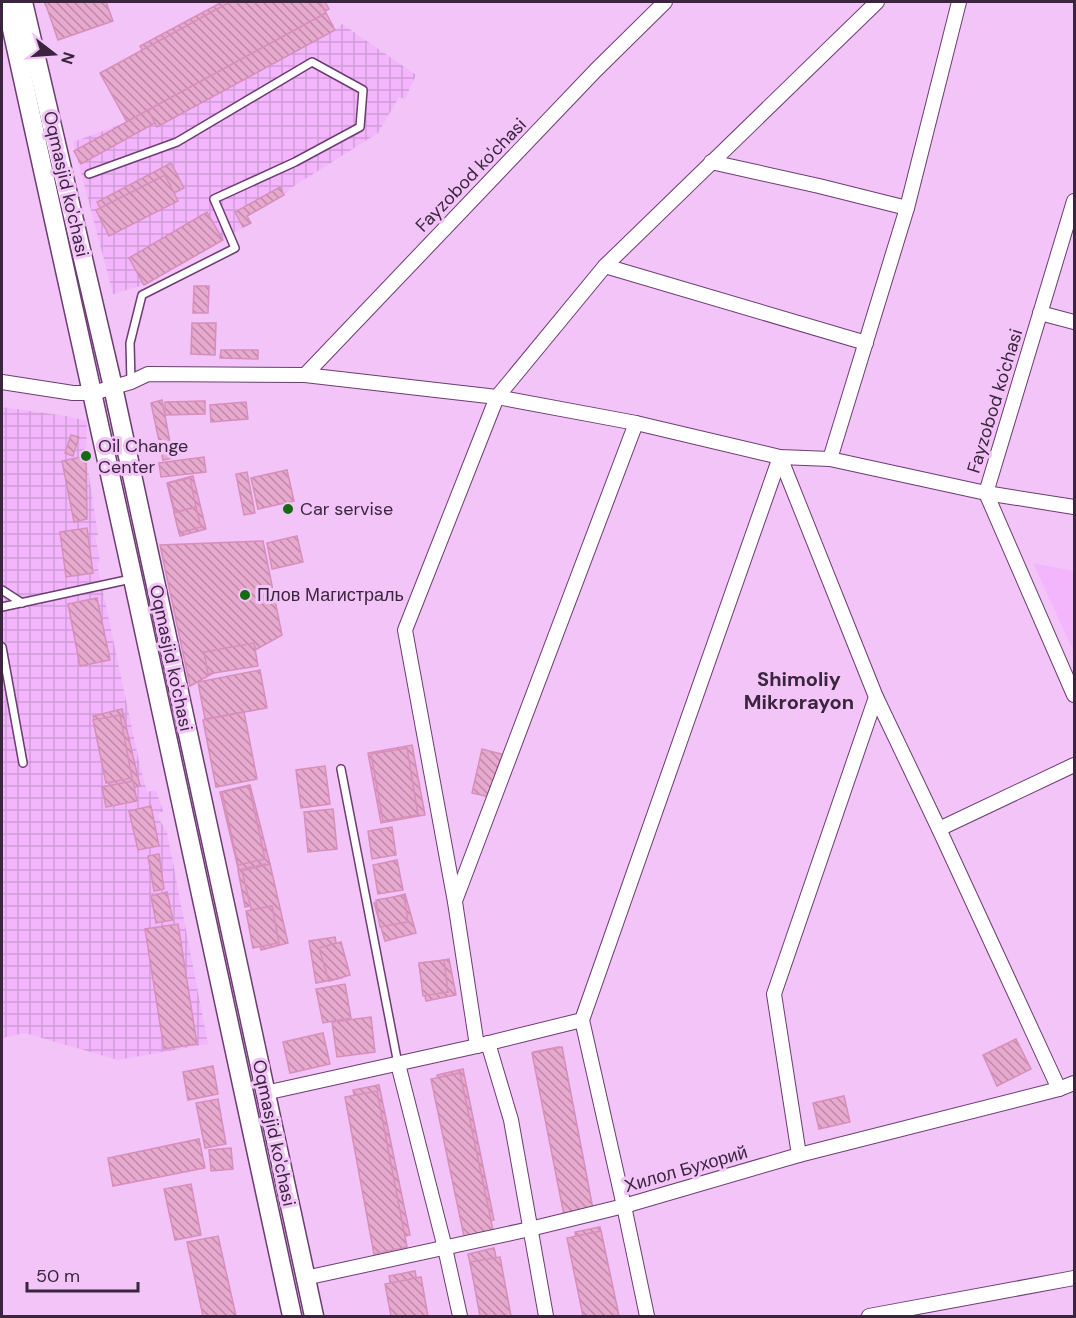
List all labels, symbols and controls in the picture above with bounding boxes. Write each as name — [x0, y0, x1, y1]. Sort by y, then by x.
north arrow — [24, 24, 84, 84]
text: N — [56, 50, 80, 67]
street label: Oqmasjid ko'chasi — [38, 109, 94, 259]
street label: Fayzobod ko'chasi — [410, 113, 532, 237]
street label: Fayzobod ko'chasi — [962, 326, 1028, 476]
place label: Oil Change Center — [98, 434, 188, 479]
marker: Oil Change Center — [79, 449, 93, 463]
place label: Car servise — [300, 497, 393, 521]
marker: Car servise — [281, 502, 295, 516]
street label: Oqmasjid ko'chasi — [144, 583, 198, 733]
place label: Плов Магистраль — [257, 583, 404, 607]
marker: Плов Магистраль — [238, 588, 252, 602]
district label: Shimoliy Mikrorayon — [744, 666, 854, 715]
street label: Oqmasjid ko'chasi — [247, 1058, 301, 1208]
street label: Хилол Бухорий — [622, 1140, 750, 1198]
scale bar — [27, 1255, 138, 1293]
text: 50 m — [36, 1264, 80, 1288]

